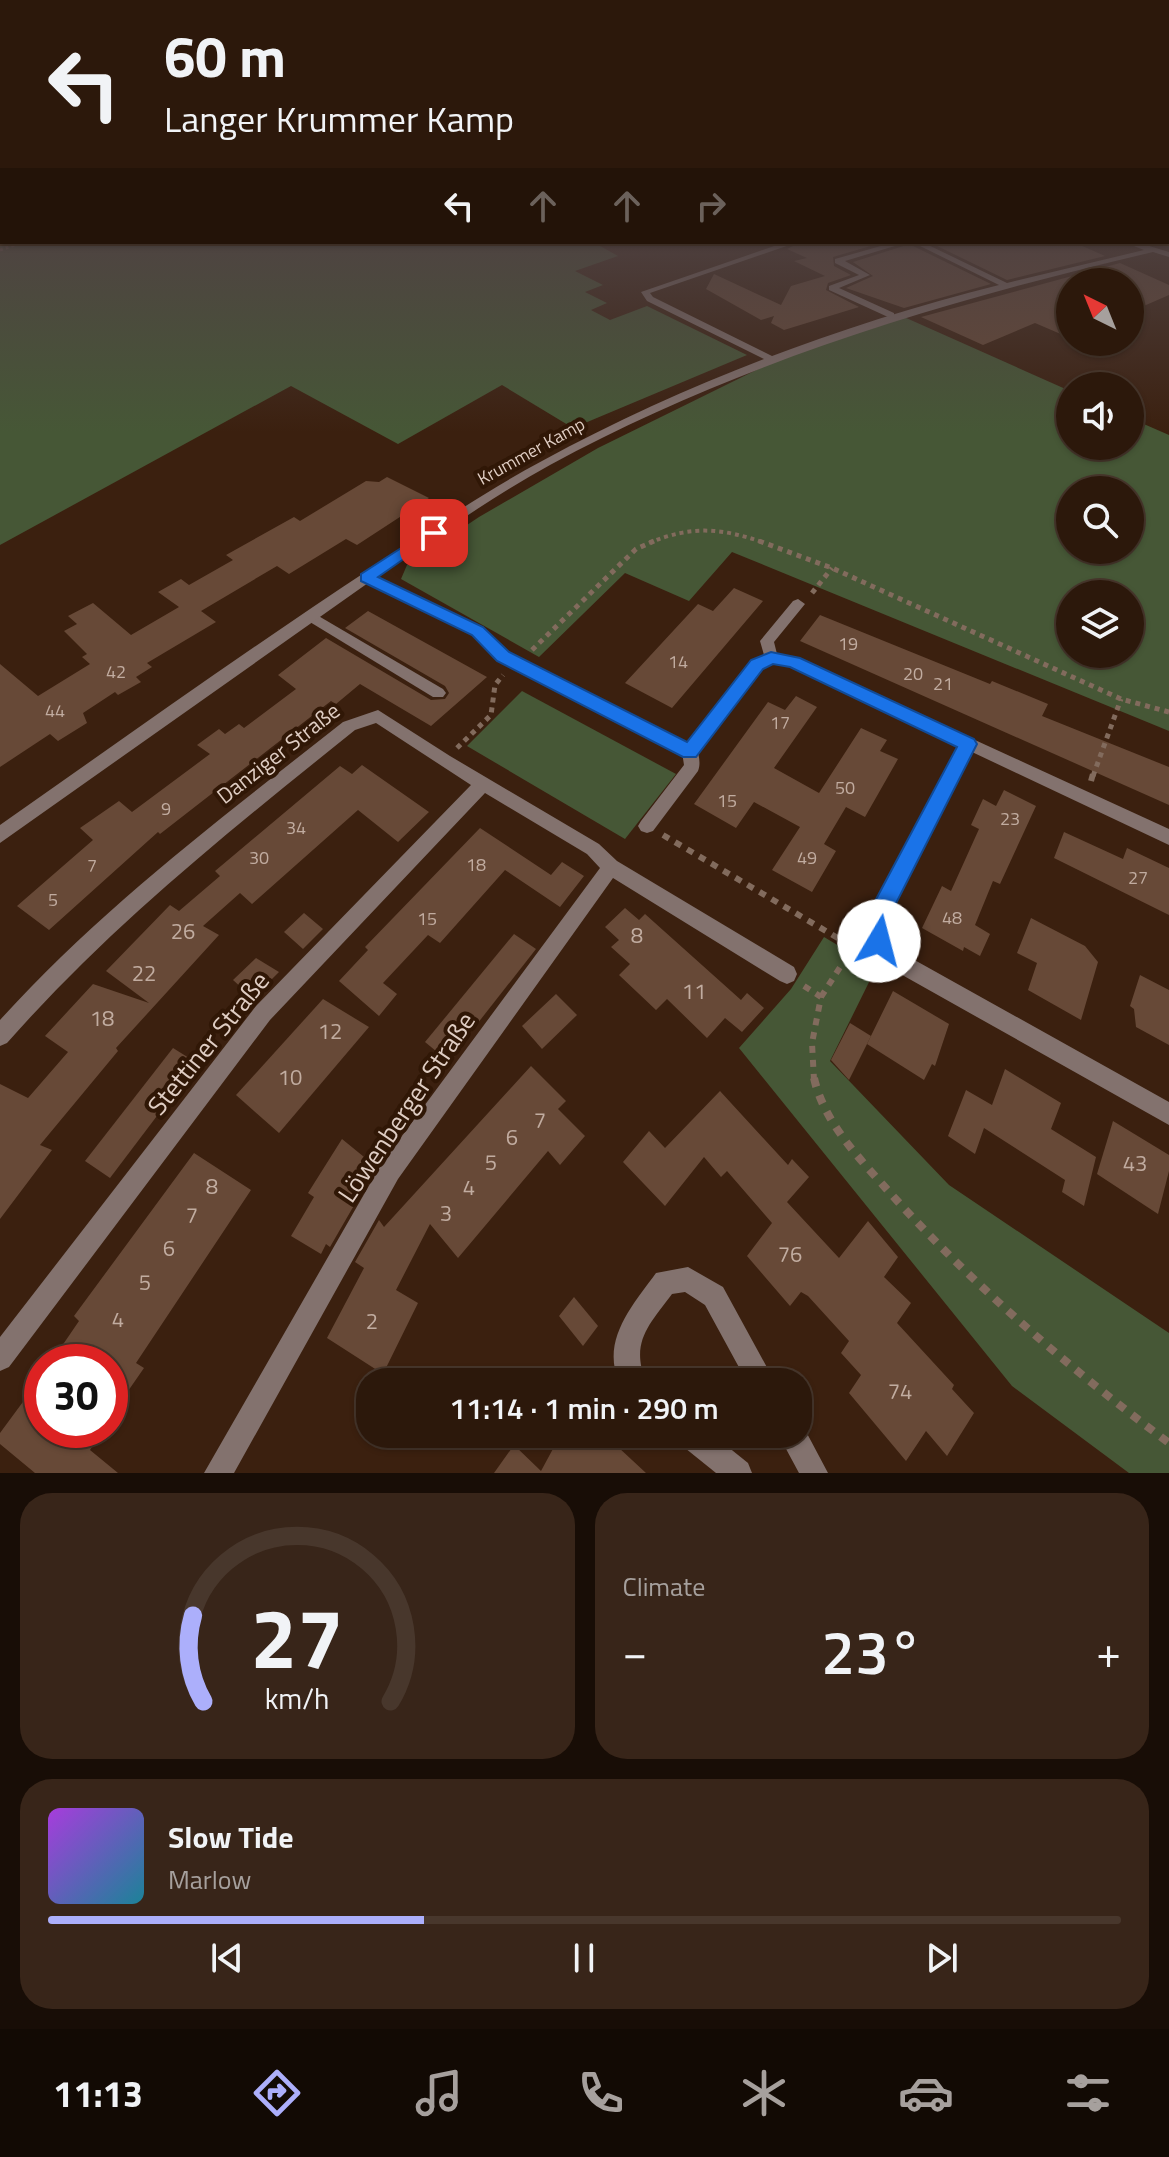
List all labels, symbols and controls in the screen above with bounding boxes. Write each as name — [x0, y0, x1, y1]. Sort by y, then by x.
text: 60 m — [164, 14, 286, 99]
icon: left — [32, 32, 136, 136]
text: Langer Krummer Kamp — [164, 91, 514, 146]
icon: left — [437, 184, 481, 228]
icon: ahead — [521, 184, 565, 228]
icon: ahead — [605, 184, 649, 228]
icon: right — [689, 184, 733, 228]
north arrow — [1056, 268, 1144, 356]
map controls — [1056, 268, 1144, 668]
button: sound — [1056, 372, 1144, 460]
street label: Krummer Kamp — [472, 410, 590, 492]
button: search — [1056, 476, 1144, 564]
pin — [400, 499, 468, 567]
icon: arrive — [412, 511, 456, 555]
button: layers — [1056, 580, 1144, 668]
house number: 19 — [838, 630, 858, 657]
house number: 14 — [668, 648, 688, 675]
house number: 42 — [106, 658, 126, 685]
house number: 20 — [903, 660, 923, 687]
house number: 21 — [933, 670, 953, 697]
street label: Danziger Straße — [209, 694, 347, 812]
house number: 44 — [45, 697, 65, 724]
house number: 17 — [770, 709, 790, 736]
house number: 50 — [835, 774, 855, 801]
house number: 15 — [717, 787, 737, 814]
house number: 9 — [161, 795, 171, 822]
house number: 23 — [1000, 805, 1020, 832]
house number: 34 — [286, 814, 306, 841]
house number: 30 — [249, 844, 269, 871]
house number: 49 — [797, 844, 817, 871]
house number: 18 — [466, 851, 486, 878]
house number: 7 — [87, 852, 97, 879]
house number: 27 — [1128, 864, 1148, 891]
house number: 5 — [48, 886, 58, 913]
position arrow — [837, 899, 921, 983]
house number: 48 — [942, 904, 962, 931]
house number: 15 — [417, 905, 437, 932]
house number: 26 — [171, 914, 195, 948]
house number: 8 — [631, 918, 643, 952]
house number: 22 — [132, 956, 156, 990]
street label: Stettiner Straße — [138, 963, 278, 1123]
house number: 11 — [682, 974, 706, 1008]
house number: 18 — [90, 1001, 114, 1035]
street label: Löwenberger Straße — [328, 1004, 484, 1210]
house number: 12 — [318, 1014, 342, 1048]
house number: 10 — [278, 1060, 302, 1094]
house number: 7 — [534, 1103, 546, 1137]
house number: 6 — [506, 1120, 518, 1154]
house number: 5 — [485, 1145, 497, 1179]
house number: 43 — [1123, 1146, 1147, 1180]
house number: 8 — [206, 1169, 218, 1203]
house number: 4 — [463, 1170, 475, 1204]
house number: 3 — [440, 1196, 452, 1230]
house number: 7 — [186, 1198, 198, 1232]
house number: 6 — [163, 1231, 175, 1265]
house number: 76 — [778, 1237, 802, 1271]
house number: 5 — [139, 1265, 151, 1299]
house number: 4 — [112, 1302, 124, 1336]
house number: 2 — [366, 1304, 378, 1338]
speed limit sign: 30 — [24, 1344, 128, 1448]
house number: 74 — [888, 1374, 912, 1408]
text: 11:14 · 1 min · 290 m — [449, 1385, 719, 1431]
text: Climate — [623, 1567, 705, 1606]
text: 27 — [251, 1574, 344, 1700]
text: 23° — [821, 1606, 922, 1697]
text: − — [623, 1618, 647, 1685]
text: + — [1096, 1618, 1121, 1685]
text: km/h — [265, 1677, 330, 1720]
text: Slow Tide — [168, 1814, 293, 1860]
text: Marlow — [168, 1860, 251, 1899]
icon: previous — [205, 1936, 249, 1980]
icon: pause — [562, 1936, 606, 1980]
icon: next — [920, 1936, 964, 1980]
icon: directions — [249, 2065, 305, 2121]
icon: music — [411, 2065, 467, 2121]
icon: phone — [573, 2065, 629, 2121]
icon: climate — [736, 2065, 792, 2121]
icon: car — [898, 2065, 954, 2121]
icon: filters — [1060, 2065, 1116, 2121]
text: 11:13 — [53, 2066, 143, 2121]

